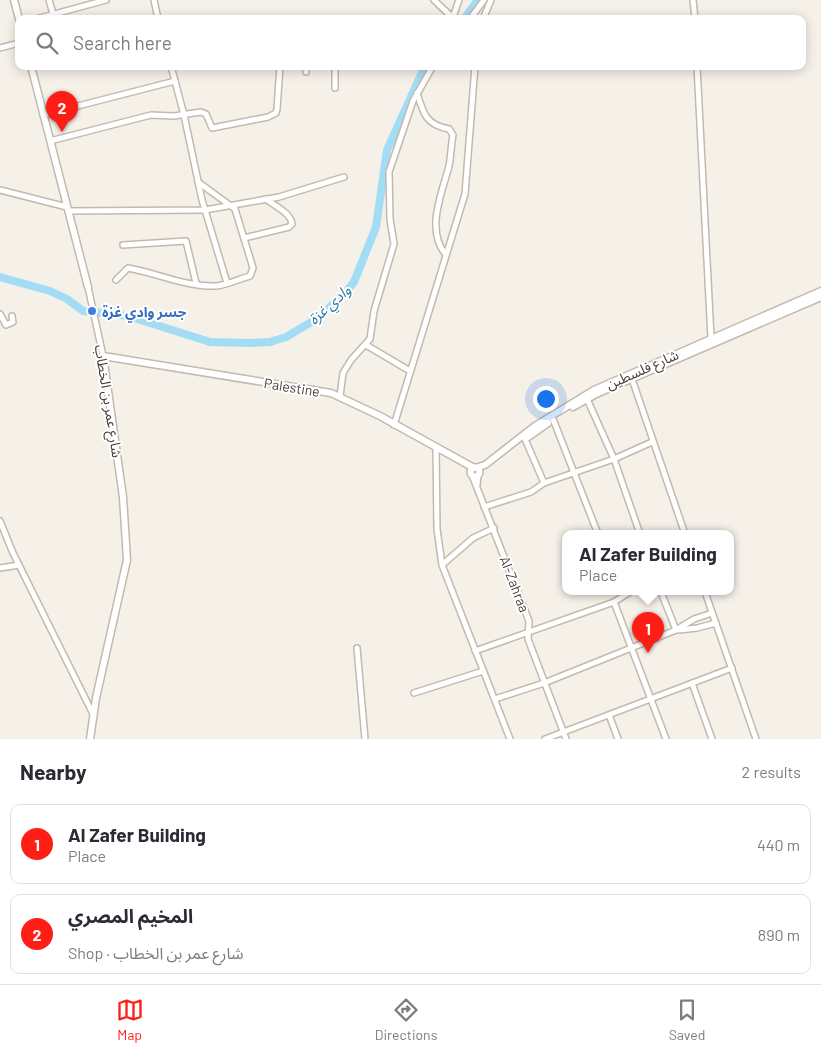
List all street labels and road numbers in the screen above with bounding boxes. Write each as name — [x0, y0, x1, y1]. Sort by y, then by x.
street label: شارع عمر بن الخطاب — [89, 343, 126, 459]
street label: شارع فلسطين — [603, 345, 682, 395]
street label: Palestine — [263, 374, 321, 400]
street label: Al-Zahraa — [496, 553, 534, 615]

